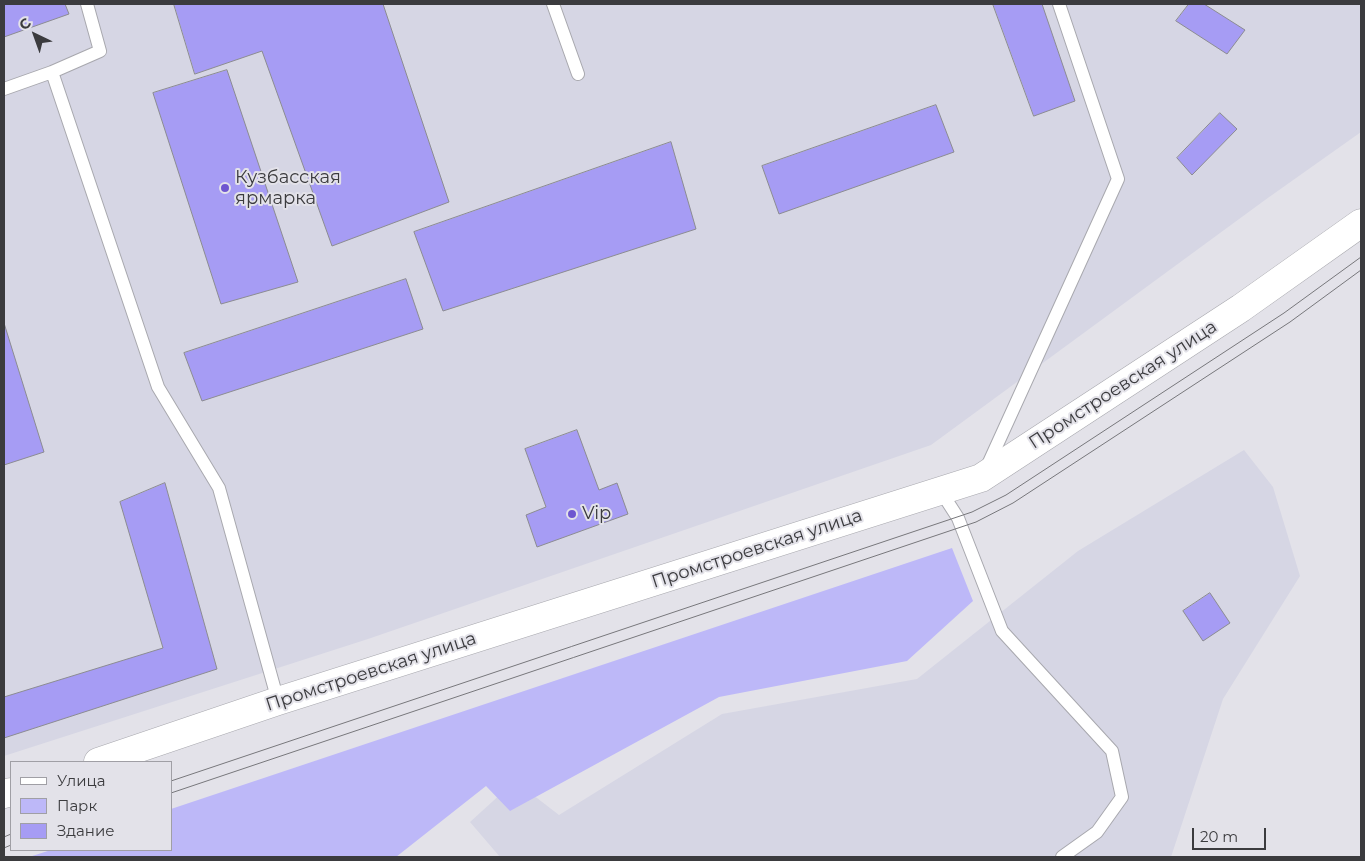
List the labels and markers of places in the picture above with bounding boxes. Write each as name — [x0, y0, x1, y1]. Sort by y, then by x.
place label: Кузбасская ярмарка — [235, 167, 341, 210]
marker: Кузбасская ярмарка — [219, 182, 231, 194]
place label: Vip — [582, 503, 611, 525]
marker: Vip — [566, 508, 578, 520]

